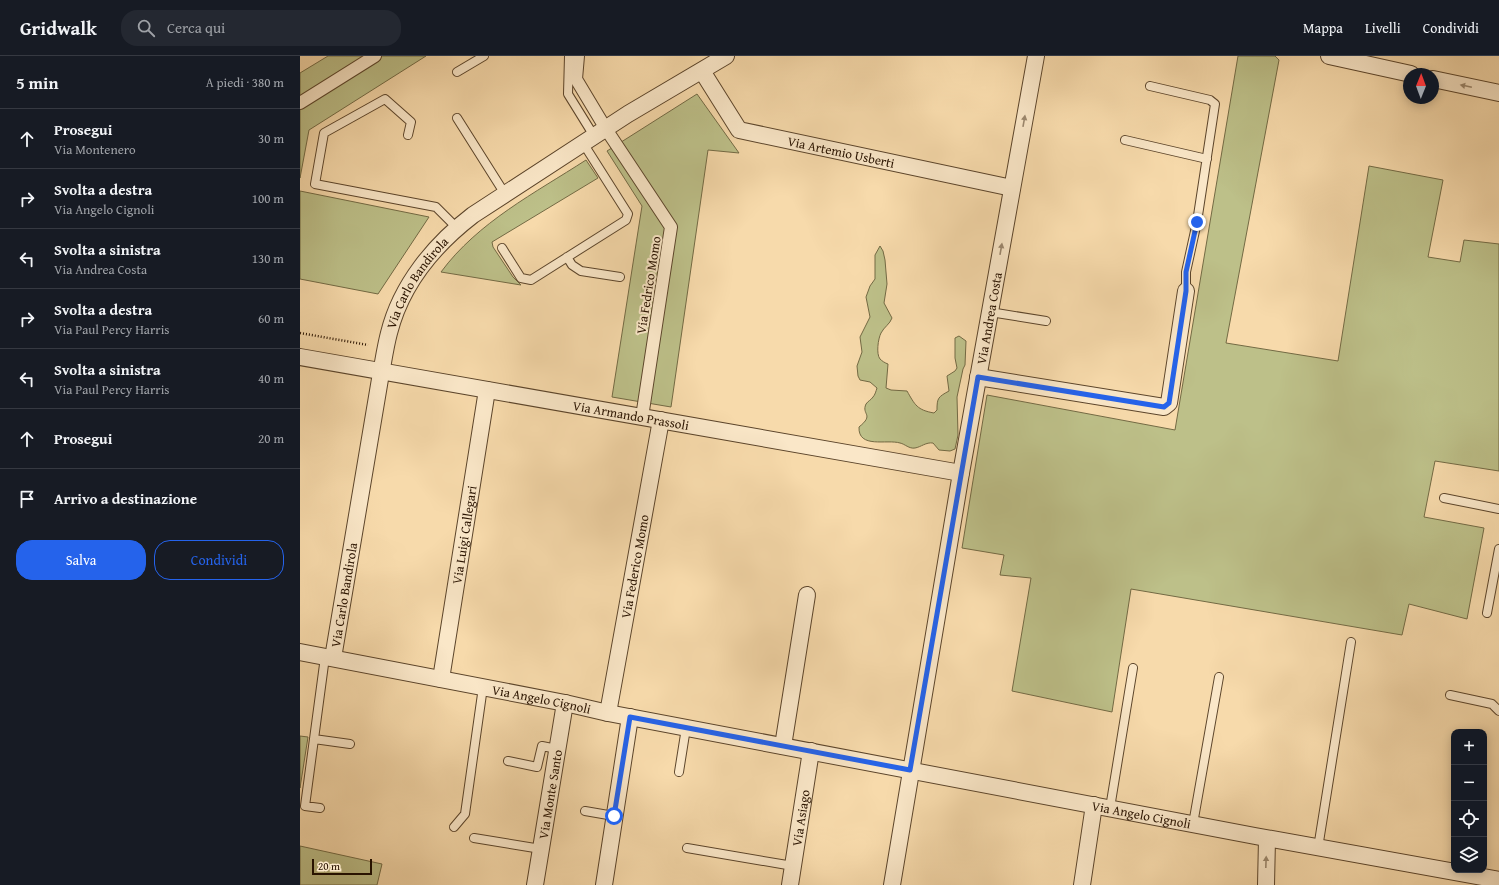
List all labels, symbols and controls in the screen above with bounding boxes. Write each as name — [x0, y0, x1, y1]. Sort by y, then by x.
search box — [121, 10, 401, 46]
text: Gridwalk — [20, 14, 97, 42]
icon: search — [135, 17, 157, 39]
text: Cerca qui — [167, 17, 225, 38]
text: Mappa — [1303, 18, 1343, 38]
text: Livelli — [1365, 18, 1401, 38]
text: Condividi — [1423, 18, 1479, 38]
north arrow — [1403, 68, 1439, 104]
text: 5 min — [16, 70, 58, 95]
text: A piedi · 380 m — [206, 73, 284, 92]
one-way arrow — [1460, 83, 1472, 89]
one-way arrow — [1021, 115, 1027, 127]
text: Prosegui — [54, 119, 112, 140]
icon: ahead — [16, 128, 38, 150]
text: 30 m — [258, 129, 284, 148]
street label: Via Artemio Usberti — [786, 132, 897, 173]
text: Via Montenero — [54, 140, 136, 159]
text: Svolta a destra — [54, 179, 152, 200]
icon: right — [16, 188, 38, 210]
text: 100 m — [252, 189, 284, 208]
text: Via Angelo Cignoli — [54, 200, 154, 219]
route end — [1188, 213, 1206, 231]
street label: Via Carlo Bandirola — [382, 232, 453, 331]
street label: Via Fedrico Momo — [631, 234, 666, 335]
text: Svolta a sinistra — [54, 239, 161, 260]
one-way arrow — [998, 243, 1004, 255]
icon: left — [16, 248, 38, 270]
text: 130 m — [252, 249, 284, 268]
text: Via Andrea Costa — [54, 260, 147, 279]
street label: Via Andrea Costa — [972, 270, 1007, 366]
text: Svolta a destra — [54, 299, 152, 320]
icon: right — [16, 308, 38, 330]
text: 60 m — [258, 309, 284, 328]
text: Via Paul Percy Harris — [54, 320, 170, 339]
text: Svolta a sinistra — [54, 359, 161, 380]
icon: left — [16, 368, 38, 390]
text: 40 m — [258, 369, 284, 388]
text: Via Paul Percy Harris — [54, 380, 170, 399]
street label: Via Armando Prassoli — [571, 396, 691, 435]
icon: ahead — [16, 428, 38, 450]
text: Prosegui — [54, 428, 112, 449]
text: 20 m — [258, 429, 284, 448]
street label: Via Luigi Callegari — [447, 484, 482, 586]
icon: arrive — [16, 488, 38, 510]
text: Arrivo a destinazione — [54, 488, 197, 509]
street label: Via Federico Momo — [616, 513, 654, 620]
button: Salva — [16, 540, 146, 580]
button: Condividi — [154, 540, 284, 580]
street label: Via Carlo Bandirola — [326, 540, 362, 649]
street label: Via Angelo Cignoli — [490, 680, 593, 719]
map controls — [1451, 729, 1487, 873]
button: + — [1451, 729, 1487, 765]
street label: Via Monte Santo — [534, 748, 567, 840]
button: − — [1451, 765, 1487, 801]
street label: Via Asiago — [787, 788, 815, 848]
street label: Via Angelo Cignoli — [1090, 796, 1193, 834]
button: locate — [1451, 801, 1487, 837]
route start — [605, 807, 623, 825]
button: layers — [1451, 837, 1487, 873]
one-way arrow — [1263, 856, 1270, 868]
scale bar — [312, 857, 372, 876]
text: 20 m — [318, 858, 340, 874]

